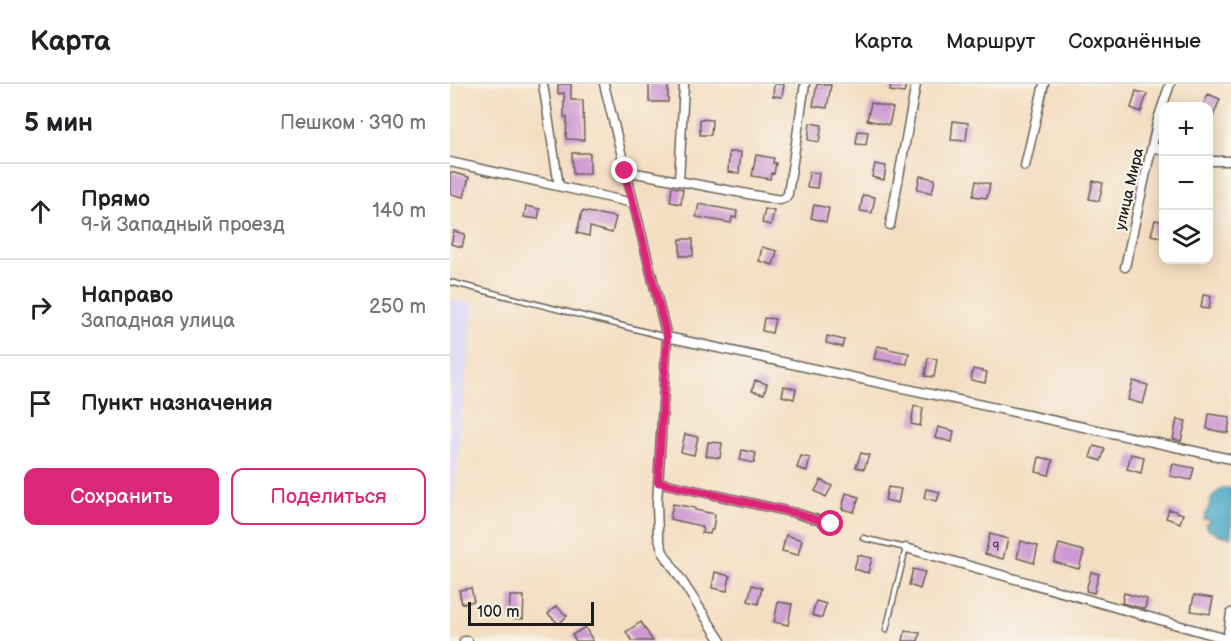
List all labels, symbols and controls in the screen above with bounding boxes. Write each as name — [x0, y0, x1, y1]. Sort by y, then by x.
text: Карта — [30, 25, 110, 58]
text: Карта — [854, 29, 913, 54]
text: Маршрут — [946, 29, 1035, 54]
text: Сохранённые — [1068, 29, 1201, 54]
map controls — [1159, 102, 1213, 264]
button: + — [1159, 102, 1213, 156]
text: 5 мин — [24, 108, 93, 139]
text: Пешком · 390 m — [280, 111, 426, 135]
street label: улица Мира — [1111, 146, 1148, 232]
button: − — [1159, 156, 1213, 210]
route end — [611, 157, 637, 183]
text: Прямо — [81, 186, 150, 213]
icon: ahead — [24, 195, 57, 228]
text: 140 m — [372, 199, 426, 223]
button: layers — [1159, 210, 1213, 264]
text: 9-й Западный проезд — [81, 213, 285, 237]
text: Направо — [81, 282, 173, 309]
icon: right — [24, 291, 57, 324]
text: 250 m — [369, 295, 426, 319]
text: Западная улица — [81, 309, 235, 333]
icon: arrive — [24, 387, 57, 420]
text: Пункт назначения — [81, 390, 273, 417]
button: Сохранить — [24, 468, 219, 525]
button: Поделиться — [231, 468, 426, 525]
route start — [817, 510, 843, 536]
house number: 9 — [993, 540, 1000, 555]
scale bar — [468, 599, 594, 626]
text: 100 m — [477, 603, 520, 622]

